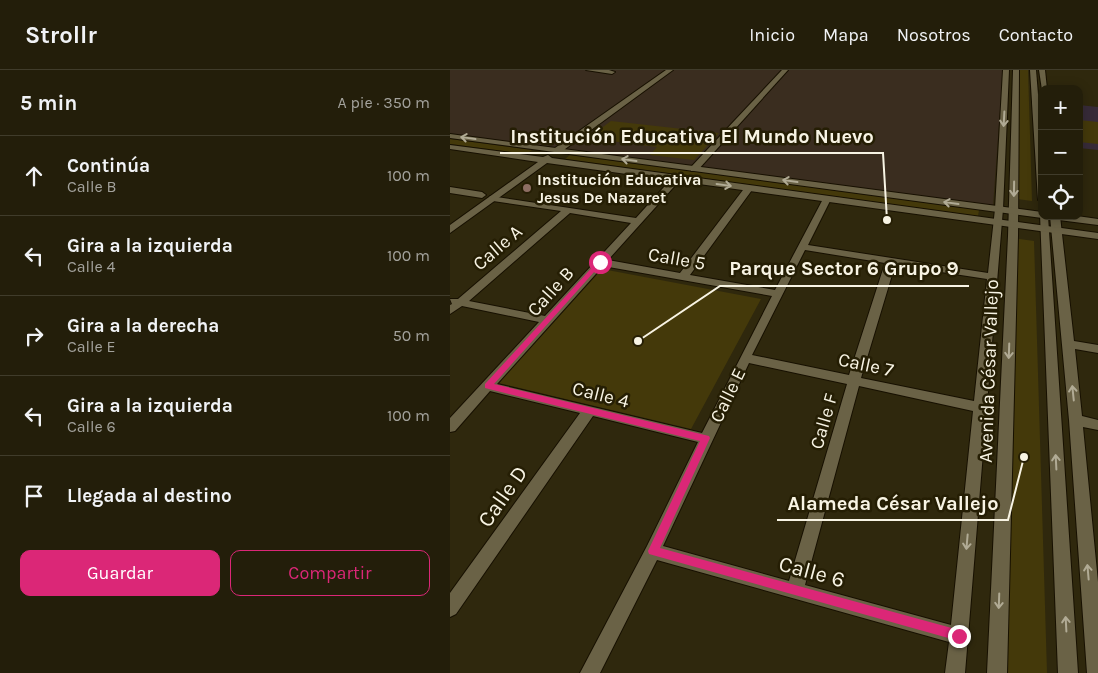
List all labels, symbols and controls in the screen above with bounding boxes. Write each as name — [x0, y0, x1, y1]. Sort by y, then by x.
text: Strollr — [25, 21, 97, 49]
text: Inicio — [749, 24, 795, 46]
text: Mapa — [823, 24, 869, 46]
text: Nosotros — [897, 24, 971, 46]
text: Contacto — [999, 24, 1073, 46]
map controls — [1038, 85, 1083, 220]
button: + — [1038, 85, 1083, 130]
text: 5 min — [20, 91, 77, 115]
text: A pie · 350 m — [337, 93, 430, 112]
one-way arrow — [999, 110, 1008, 126]
callout: Institución Educativa El Mundo Nuevo — [500, 118, 883, 153]
text: Institución Educativa El Mundo Nuevo — [510, 125, 874, 148]
button: − — [1038, 130, 1083, 175]
one-way arrow — [460, 133, 476, 143]
text: Continúa — [67, 155, 150, 177]
one-way arrow — [621, 155, 637, 165]
icon: ahead — [20, 162, 48, 190]
text: 100 m — [387, 166, 430, 185]
place label: Institución Educativa Jesus De Nazaret — [537, 170, 701, 207]
button: locate — [1038, 175, 1083, 220]
one-way arrow — [782, 176, 798, 186]
text: Calle B — [67, 177, 117, 196]
one-way arrow — [715, 180, 731, 190]
one-way arrow — [1009, 180, 1019, 196]
marker: Institución Educativa Jesus De Nazaret — [521, 182, 533, 194]
one-way arrow — [943, 198, 959, 208]
street label: Calle A — [469, 220, 527, 275]
text: Gira a la izquierda — [67, 235, 233, 257]
icon: left — [20, 242, 48, 270]
street label: Calle 5 — [646, 243, 707, 275]
text: 100 m — [387, 246, 430, 265]
route start — [589, 251, 612, 274]
callout: Parque Sector 6 Grupo 9 — [720, 251, 969, 286]
text: Calle 4 — [67, 257, 116, 276]
text: Parque Sector 6 Grupo 9 — [729, 257, 959, 280]
street label: Calle B — [523, 262, 579, 321]
street label: Avenida César Vallejo — [975, 279, 1003, 463]
text: Gira a la derecha — [67, 315, 219, 337]
icon: right — [20, 322, 48, 350]
text: 50 m — [393, 326, 430, 345]
text: Calle E — [67, 337, 116, 356]
one-way arrow — [1004, 343, 1013, 359]
street label: Calle 7 — [836, 348, 896, 382]
street label: Calle E — [705, 365, 750, 426]
street label: Calle 4 — [570, 377, 632, 413]
one-way arrow — [1068, 385, 1078, 401]
street label: Calle F — [806, 391, 842, 452]
text: Gira a la izquierda — [67, 395, 233, 417]
icon: left — [20, 402, 48, 430]
text: 100 m — [387, 406, 430, 425]
text: Calle 6 — [67, 417, 116, 436]
one-way arrow — [1052, 454, 1061, 470]
street label: Calle D — [472, 461, 533, 532]
icon: arrive — [20, 482, 48, 510]
text: Llegada al destino — [67, 485, 232, 507]
callout: Alameda César Vallejo — [777, 485, 1008, 520]
text: Alameda César Vallejo — [787, 492, 999, 515]
one-way arrow — [962, 534, 972, 550]
button: Guardar — [20, 550, 220, 596]
button: Compartir — [230, 550, 430, 596]
street label: Calle 6 — [776, 551, 847, 593]
one-way arrow — [1083, 564, 1093, 580]
one-way arrow — [995, 593, 1004, 609]
one-way arrow — [1061, 617, 1070, 633]
route end — [948, 625, 971, 648]

